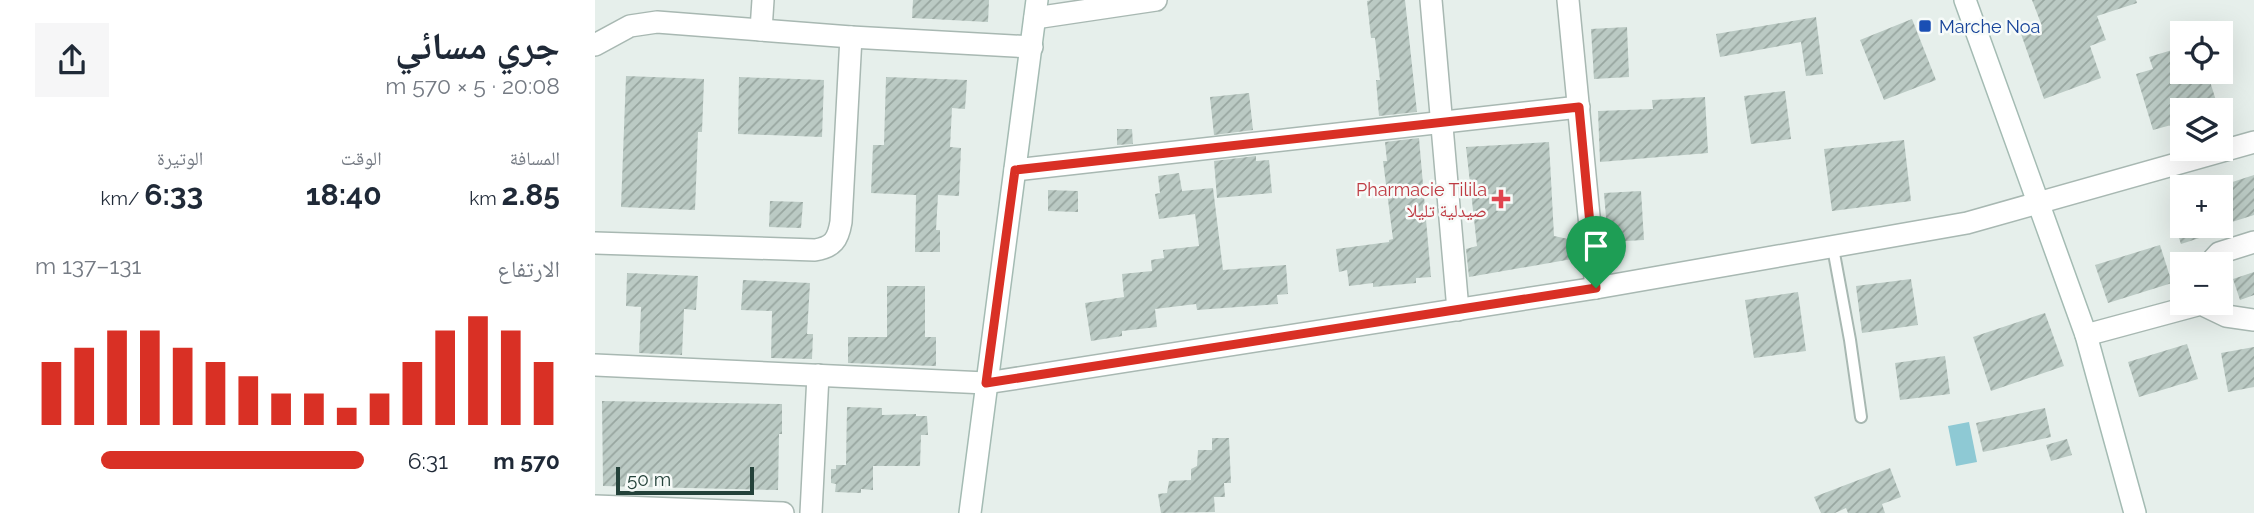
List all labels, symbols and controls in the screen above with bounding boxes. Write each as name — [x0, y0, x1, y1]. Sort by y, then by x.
place label: Marche Noa — [1939, 16, 2040, 37]
marker: Marche Noa — [1917, 18, 1933, 34]
map controls — [2170, 21, 2233, 315]
button: locate — [2170, 21, 2233, 84]
button: share — [35, 23, 109, 97]
text: جري مسائي — [395, 23, 560, 68]
text: 20:08 · 5 × 570 m — [385, 72, 560, 99]
button: layers — [2170, 98, 2233, 161]
text: الوتيرة — [157, 147, 203, 169]
text: الوقت — [341, 147, 382, 169]
text: المسافة — [510, 147, 560, 169]
button: + — [2170, 175, 2233, 238]
text: 6:33 — [144, 177, 203, 212]
text: 18:40 — [306, 177, 382, 212]
text: 2.85 — [502, 177, 560, 212]
place label: Pharmacie Tilila صيدلية تليلا — [1356, 179, 1487, 221]
text: /km — [100, 187, 144, 209]
text: km — [469, 187, 502, 209]
marker: Pharmacie Tilila صيدلية تليلا — [1493, 191, 1509, 207]
pin — [1566, 216, 1626, 288]
icon: arrive — [1577, 227, 1615, 265]
text: 131–137 m — [35, 252, 141, 279]
button: − — [2170, 252, 2233, 315]
text: الارتفاع — [497, 255, 560, 282]
text: 6:31 — [408, 447, 448, 474]
text: 570 m — [493, 447, 560, 474]
scale bar — [616, 464, 754, 496]
text: 50 m — [627, 468, 671, 490]

